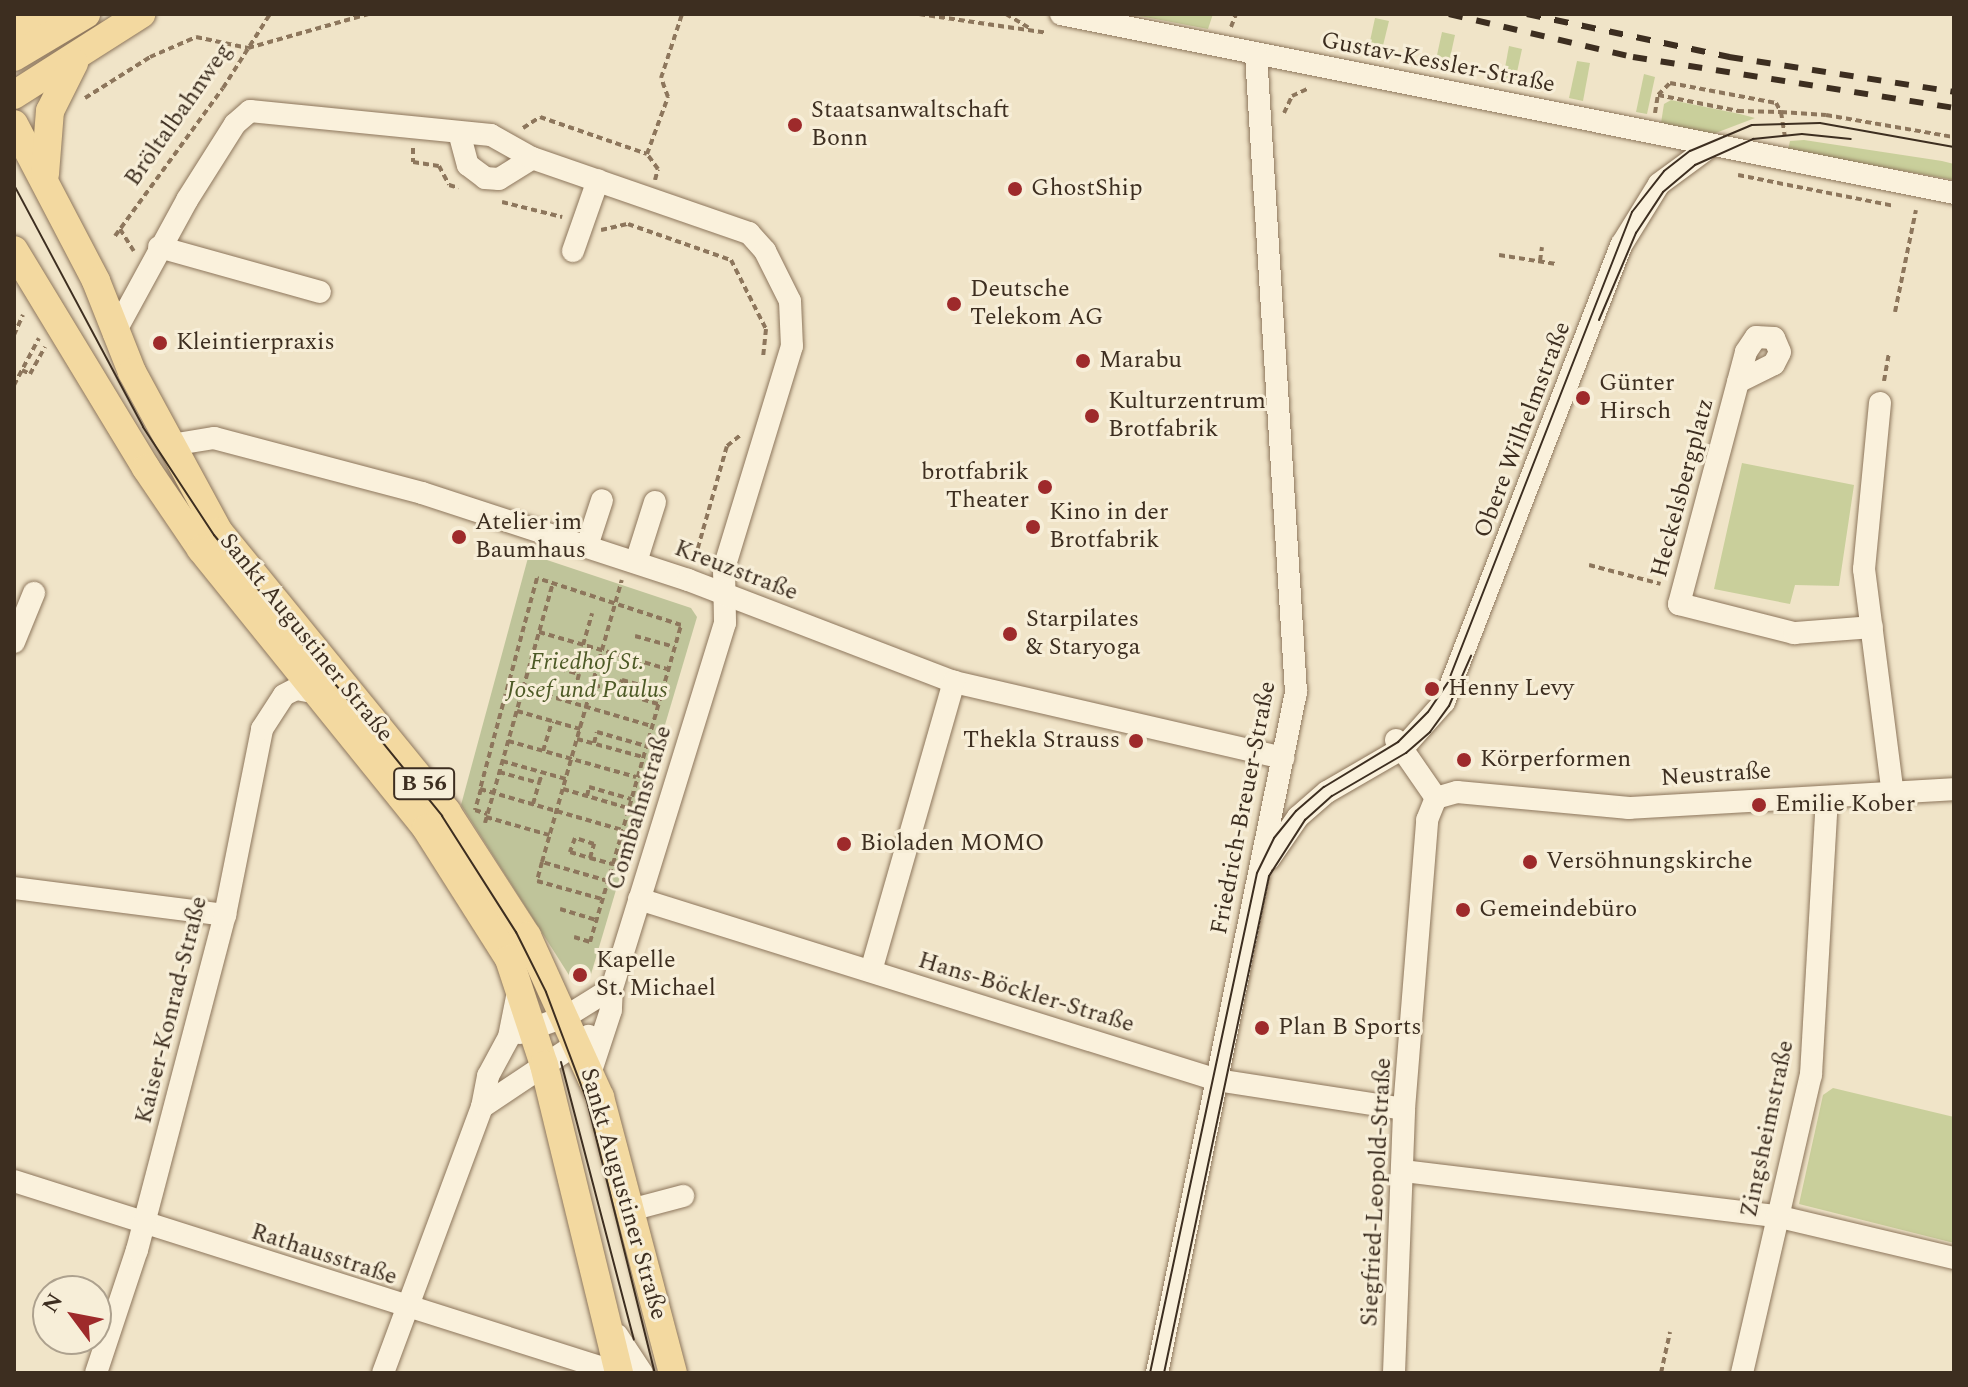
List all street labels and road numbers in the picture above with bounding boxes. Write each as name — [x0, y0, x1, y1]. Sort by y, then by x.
street label: Gustav-Kessler-Straße — [1319, 26, 1557, 100]
street label: Bröltalbahnweg — [119, 38, 239, 192]
street label: Obere Wilhelmstraße — [1468, 318, 1578, 542]
street label: Heckelsbergplatz — [1645, 395, 1721, 581]
street label: Sankt Augustiner Straße — [213, 528, 399, 748]
street label: Kreuzstraße — [670, 534, 802, 608]
street label: Friedrich-Breuer-Straße — [1205, 679, 1283, 937]
street label: Combahnstraße — [601, 722, 679, 894]
street label: Neustraße — [1660, 757, 1772, 793]
road number: B 56 — [392, 766, 456, 802]
street label: Kaiser-Konrad-Straße — [130, 893, 214, 1127]
street label: Hans-Böckler-Straße — [914, 946, 1138, 1040]
street label: Zingsheimstraße — [1735, 1038, 1801, 1220]
street label: Siegfried-Leopold-Straße — [1356, 1057, 1398, 1327]
street label: Sankt Augustiner Straße — [573, 1065, 673, 1323]
street label: Rathausstraße — [247, 1218, 401, 1292]

